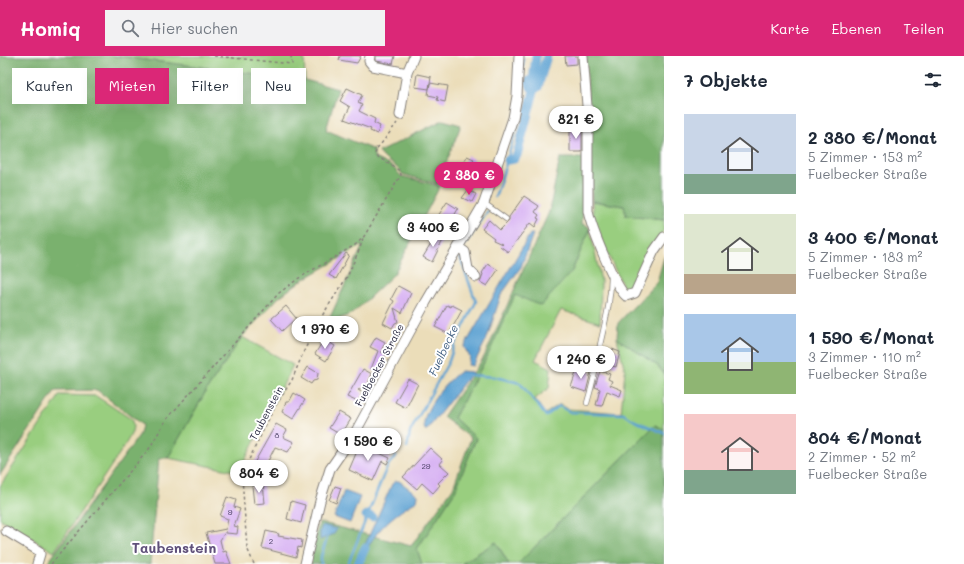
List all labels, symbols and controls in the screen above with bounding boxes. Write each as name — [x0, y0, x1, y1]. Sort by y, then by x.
search box — [105, 10, 385, 46]
text: Homiq — [20, 16, 81, 41]
icon: search — [119, 17, 141, 39]
text: Hier suchen — [151, 18, 238, 38]
text: Karte — [770, 19, 810, 38]
text: Ebenen — [832, 19, 881, 38]
text: Teilen — [903, 19, 944, 38]
chip: Kaufen — [12, 68, 87, 104]
chip: Mieten — [95, 68, 169, 104]
chip: Filter — [177, 68, 243, 104]
chip: Neu — [251, 68, 306, 104]
text: 7 Objekte — [684, 69, 768, 91]
icon: filters — [922, 69, 944, 91]
pin: 821 € — [548, 106, 604, 140]
text: 821 € — [558, 110, 594, 127]
text: 2 380 €/Monat — [808, 126, 937, 148]
icon: home — [716, 130, 764, 178]
text: 5 Zimmer · 153 m² — [808, 148, 922, 165]
pin: 2 380 € — [432, 162, 506, 196]
text: Fuelbecker Straße — [808, 165, 927, 182]
text: 2 380 € — [443, 166, 495, 183]
pin: 3 400 € — [396, 214, 470, 248]
text: 3 400 € — [407, 218, 459, 235]
text: 3 400 €/Monat — [808, 226, 939, 248]
icon: home — [716, 230, 764, 278]
text: 5 Zimmer · 183 m² — [808, 248, 922, 265]
text: Fuelbecker Straße — [808, 265, 927, 282]
pin: 1 970 € — [288, 316, 362, 350]
text: 1 970 € — [300, 320, 350, 337]
street label: Fuelbecker Straße — [351, 321, 407, 409]
water label: Fuelbecke — [425, 322, 461, 378]
text: 1 590 €/Monat — [808, 326, 934, 348]
icon: home — [716, 330, 764, 378]
pin: 1 240 € — [544, 346, 618, 380]
text: 3 Zimmer · 110 m² — [808, 348, 921, 365]
text: 1 240 € — [556, 350, 606, 367]
text: Fuelbecker Straße — [808, 365, 927, 382]
street label: Taubenstein — [246, 383, 286, 443]
text: 804 €/Monat — [808, 426, 922, 448]
pin: 1 590 € — [331, 428, 405, 462]
house number: 8 — [275, 430, 280, 440]
icon: home — [716, 430, 764, 478]
text: 1 590 € — [343, 432, 393, 449]
text: 2 Zimmer · 52 m² — [808, 448, 916, 465]
pin: 804 € — [231, 460, 287, 494]
house number: 29 — [421, 461, 431, 471]
text: 804 € — [239, 464, 279, 481]
text: Fuelbecker Straße — [808, 465, 927, 482]
house number: 9 — [228, 507, 233, 517]
house number: 2 — [269, 536, 273, 546]
district label: Taubenstein — [132, 538, 216, 557]

